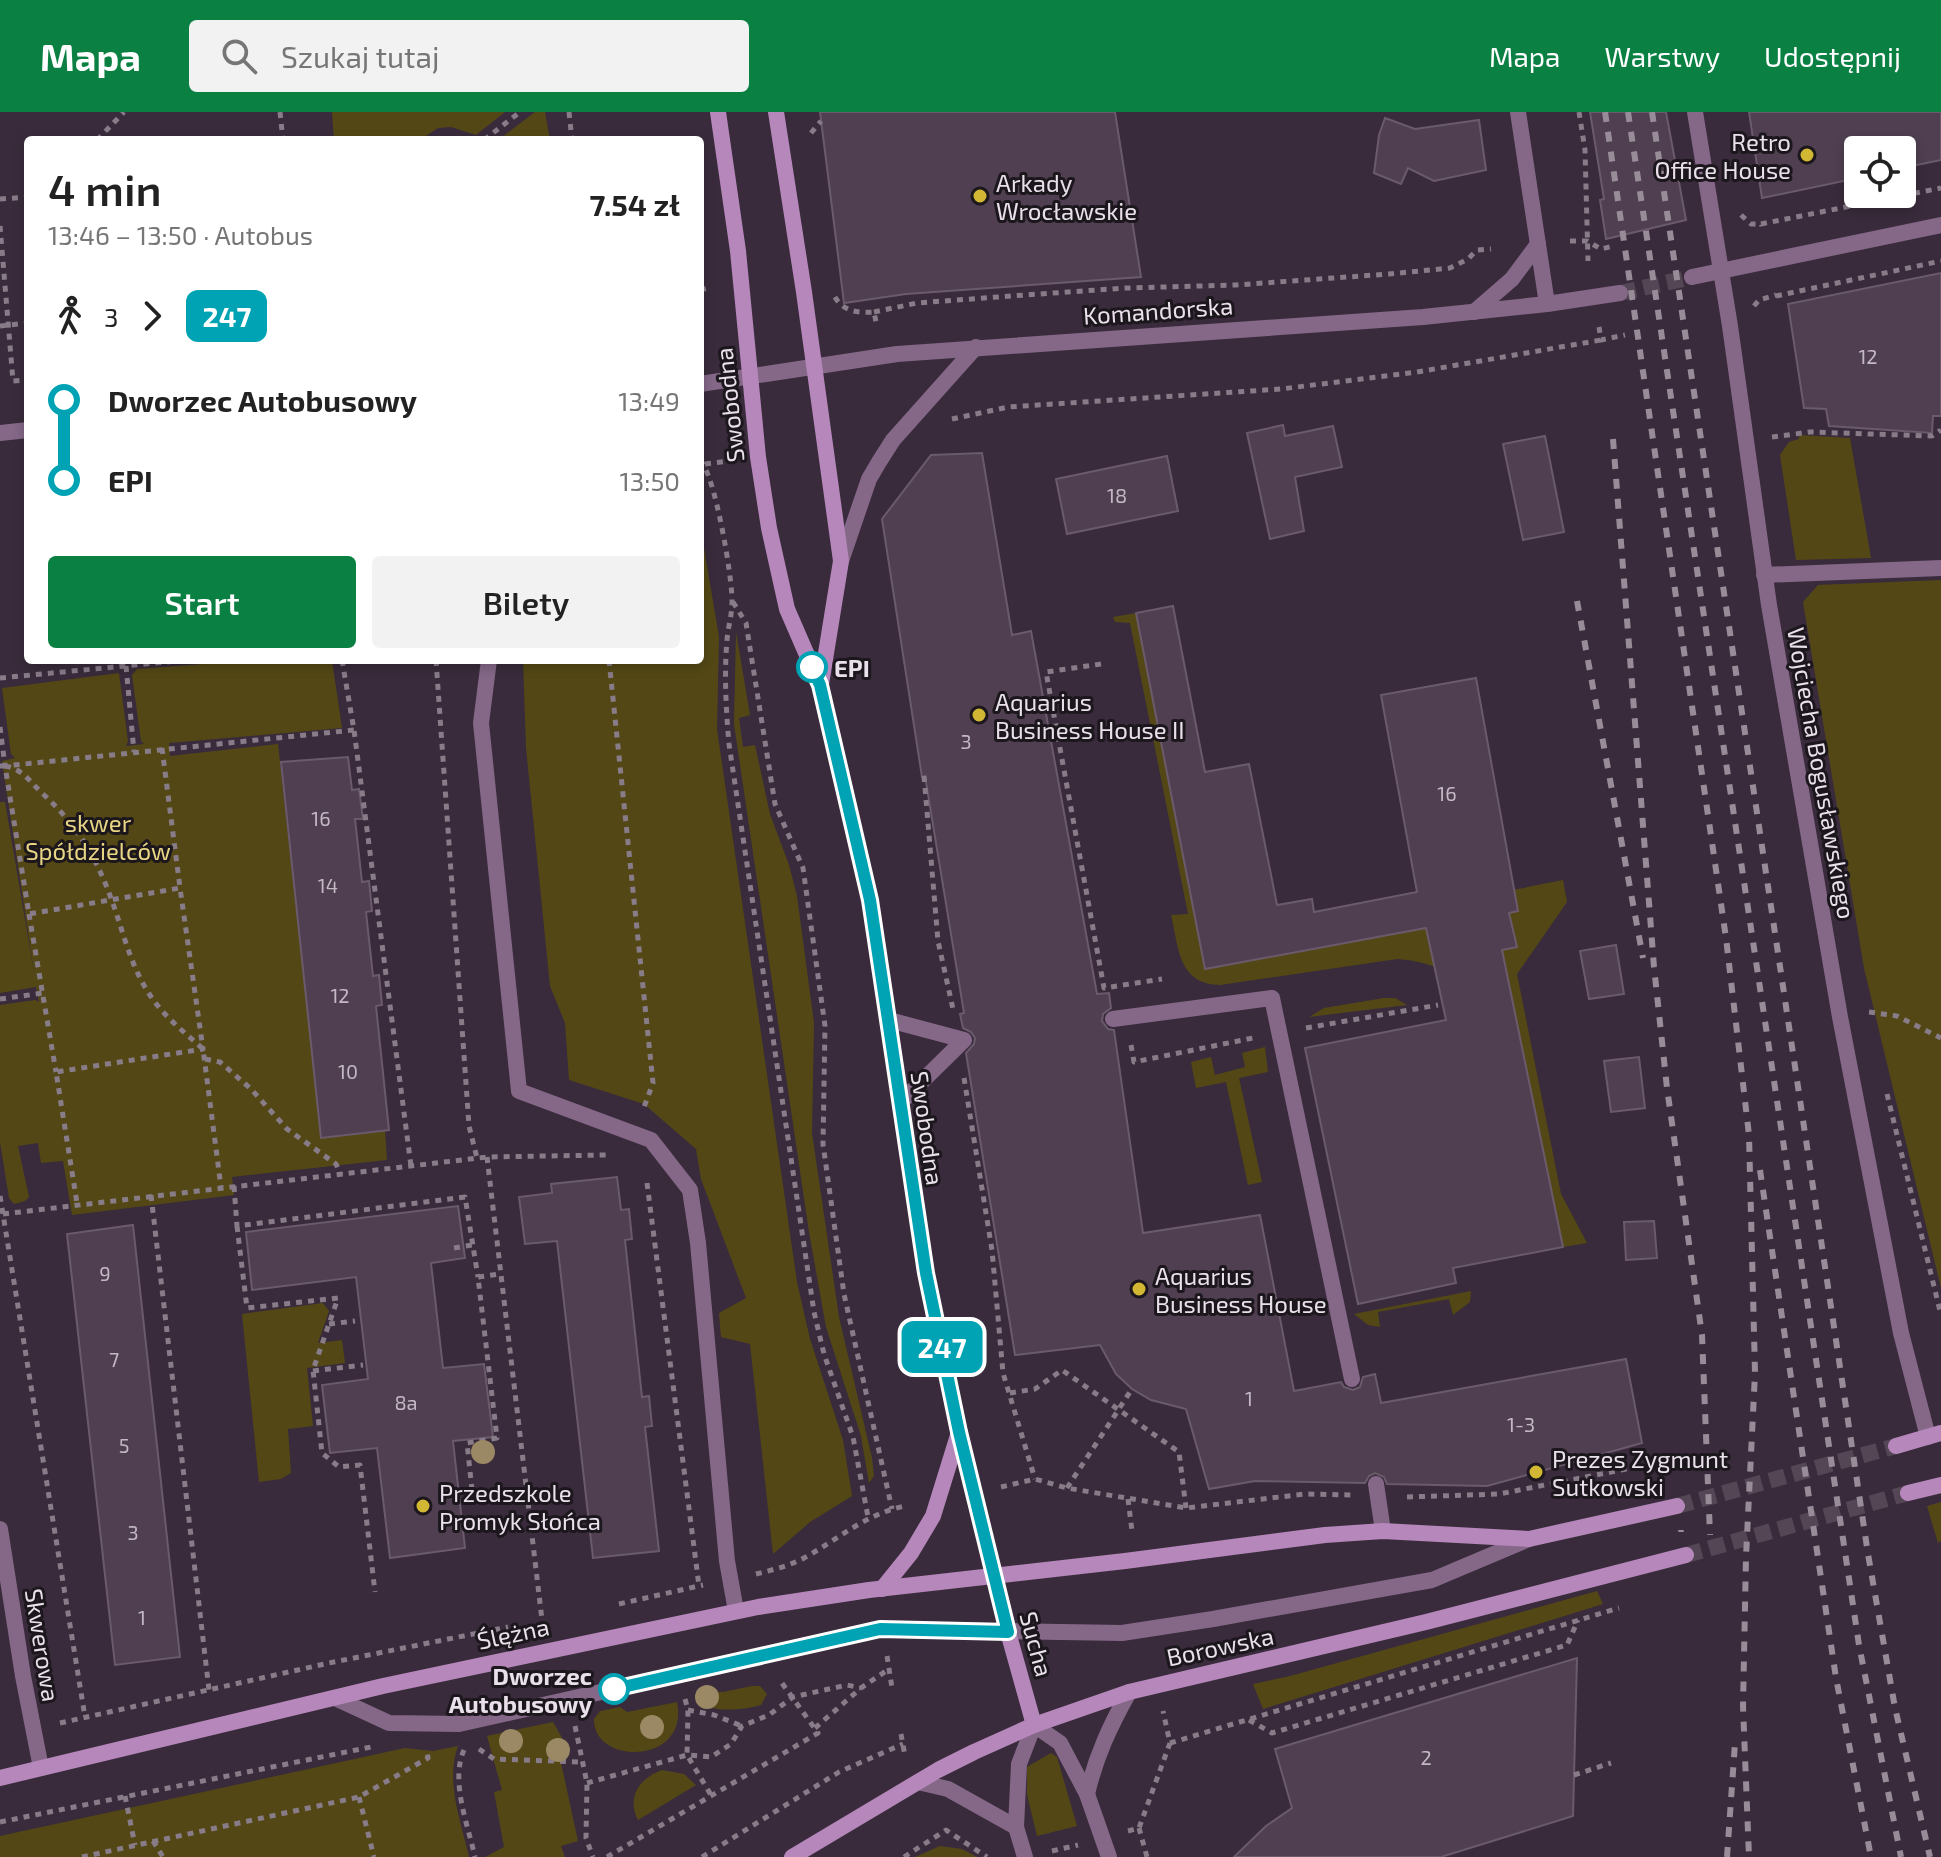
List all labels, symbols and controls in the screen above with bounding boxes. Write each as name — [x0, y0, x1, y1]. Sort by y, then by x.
search box — [189, 20, 749, 92]
text: Mapa — [40, 33, 141, 79]
icon: search — [217, 34, 261, 78]
text: Szukaj tutaj — [281, 38, 439, 74]
text: Mapa — [1489, 39, 1560, 73]
text: Warstwy — [1604, 39, 1720, 73]
text: Udostępnij — [1764, 39, 1901, 73]
place label: Retro Office House — [1654, 127, 1791, 184]
map controls — [1844, 136, 1916, 208]
button: locate — [1844, 136, 1916, 208]
marker: Retro Office House — [1798, 146, 1816, 164]
text: 4 min — [48, 162, 162, 215]
place label: Arkady Wrocławskie — [996, 168, 1137, 225]
text: 7.54 zł — [589, 186, 680, 222]
marker: Arkady Wrocławskie — [971, 187, 989, 205]
text: 13:46 – 13:50 · Autobus — [48, 219, 313, 250]
street label: Komandorska — [1082, 290, 1234, 330]
icon: walk — [48, 294, 92, 338]
icon: forward — [130, 294, 174, 338]
text: 247 — [202, 299, 251, 333]
text: 3 — [104, 301, 118, 332]
house number: 12 — [1858, 344, 1878, 368]
street label: Swobodna — [709, 346, 749, 464]
text: Dworzec Autobusowy — [108, 382, 417, 418]
text: 13:49 — [618, 385, 680, 416]
text: EPI — [108, 462, 153, 498]
text: 13:50 — [619, 465, 680, 496]
house number: 18 — [1107, 483, 1127, 507]
button: Start — [48, 556, 356, 648]
button: Bilety — [372, 556, 680, 648]
street label: Wojciecha Bogusławskiego — [1782, 625, 1862, 921]
marker: EPI — [797, 652, 827, 682]
place label: EPI — [834, 653, 870, 682]
place label: Aquarius Business House II — [995, 687, 1185, 744]
marker: Aquarius Business House II — [970, 706, 988, 724]
house number: 3 — [960, 729, 972, 753]
house number: 16 — [1437, 781, 1457, 805]
house number: 16 — [311, 806, 331, 830]
park label: skwer Spółdzielców — [25, 808, 171, 865]
house number: 14 — [318, 873, 338, 897]
house number: 12 — [330, 983, 350, 1007]
house number: 10 — [338, 1059, 358, 1083]
street label: Swobodna — [906, 1069, 950, 1187]
house number: 9 — [99, 1261, 111, 1285]
place label: Aquarius Business House — [1155, 1261, 1327, 1318]
marker: Aquarius Business House — [1130, 1280, 1148, 1298]
line badge: 247 — [896, 1321, 988, 1373]
text: 247 — [918, 1330, 966, 1364]
house number: 7 — [109, 1347, 119, 1371]
house number: 1 — [1245, 1386, 1253, 1410]
house number: 8a — [394, 1390, 418, 1414]
house number: 1-3 — [1507, 1412, 1535, 1436]
house number: 5 — [119, 1433, 129, 1457]
place label: Prezes Zygmunt Sutkowski — [1552, 1444, 1728, 1501]
marker: Prezes Zygmunt Sutkowski — [1527, 1463, 1545, 1481]
place label: Przedszkole Promyk Słońca — [439, 1478, 601, 1535]
marker: Przedszkole Promyk Słońca — [414, 1497, 432, 1515]
house number: 3 — [127, 1520, 139, 1544]
street label: Skwerowa — [20, 1586, 66, 1704]
house number: 1 — [138, 1605, 146, 1629]
street label: Sucha — [1014, 1608, 1060, 1680]
street label: Ślężna — [474, 1611, 552, 1655]
street label: Borowska — [1164, 1621, 1276, 1671]
place label: Dworzec Autobusowy — [449, 1661, 592, 1718]
marker: Dworzec Autobusowy — [599, 1674, 629, 1704]
house number: 2 — [1420, 1745, 1432, 1769]

